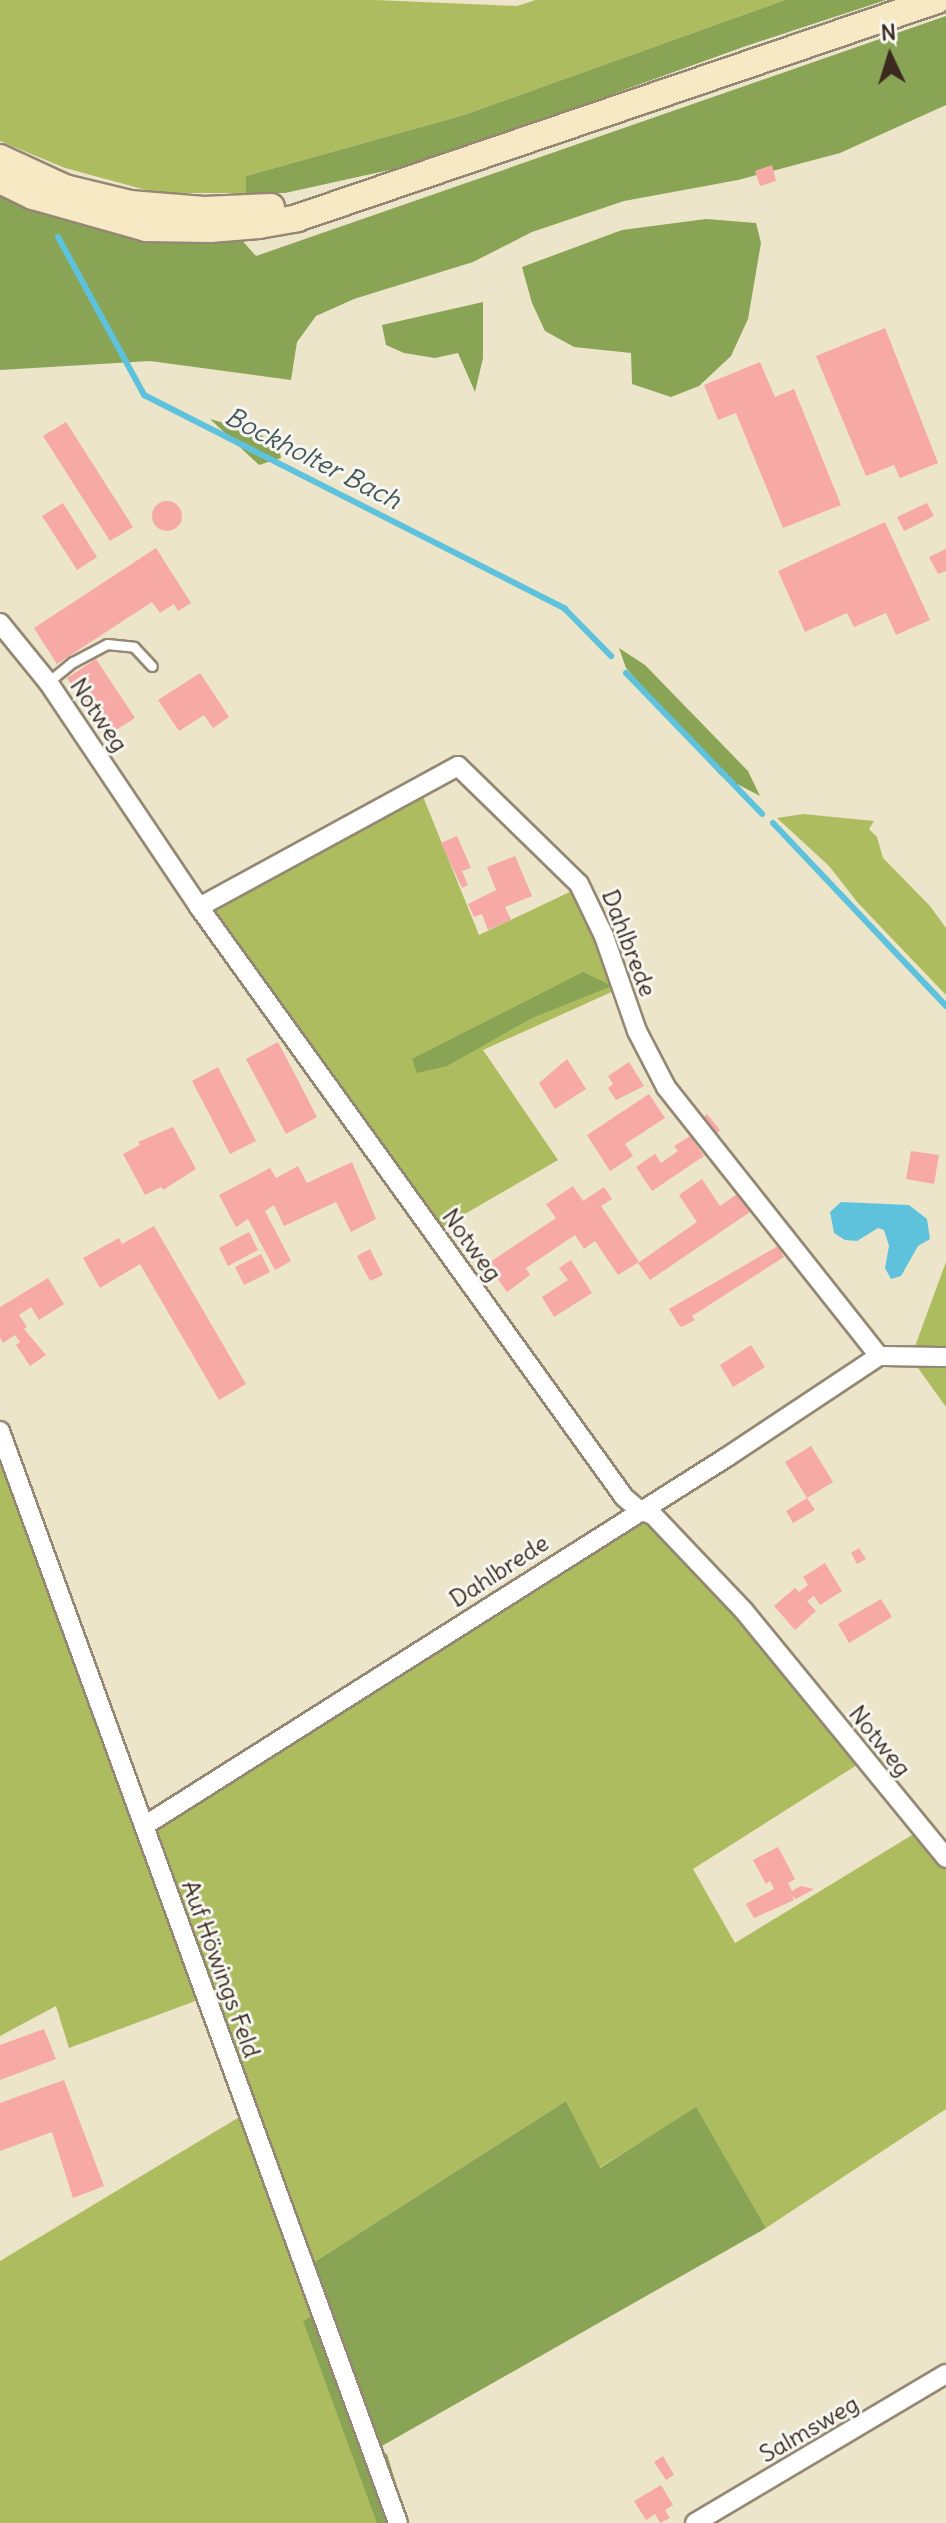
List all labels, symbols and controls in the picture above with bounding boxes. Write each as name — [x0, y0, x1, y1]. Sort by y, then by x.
north arrow — [850, 16, 930, 96]
text: N — [880, 18, 897, 47]
water label: Bockholter Bach — [220, 400, 406, 516]
street label: Notweg — [64, 673, 134, 757]
street label: Dahlbrede — [595, 885, 663, 1001]
street label: Notweg — [436, 1203, 508, 1287]
street label: Dahlbrede — [444, 1528, 554, 1614]
street label: Notweg — [843, 1700, 917, 1782]
street label: Auf Höwings Feld — [176, 1876, 266, 2062]
street label: Salmsweg — [754, 2389, 864, 2469]

